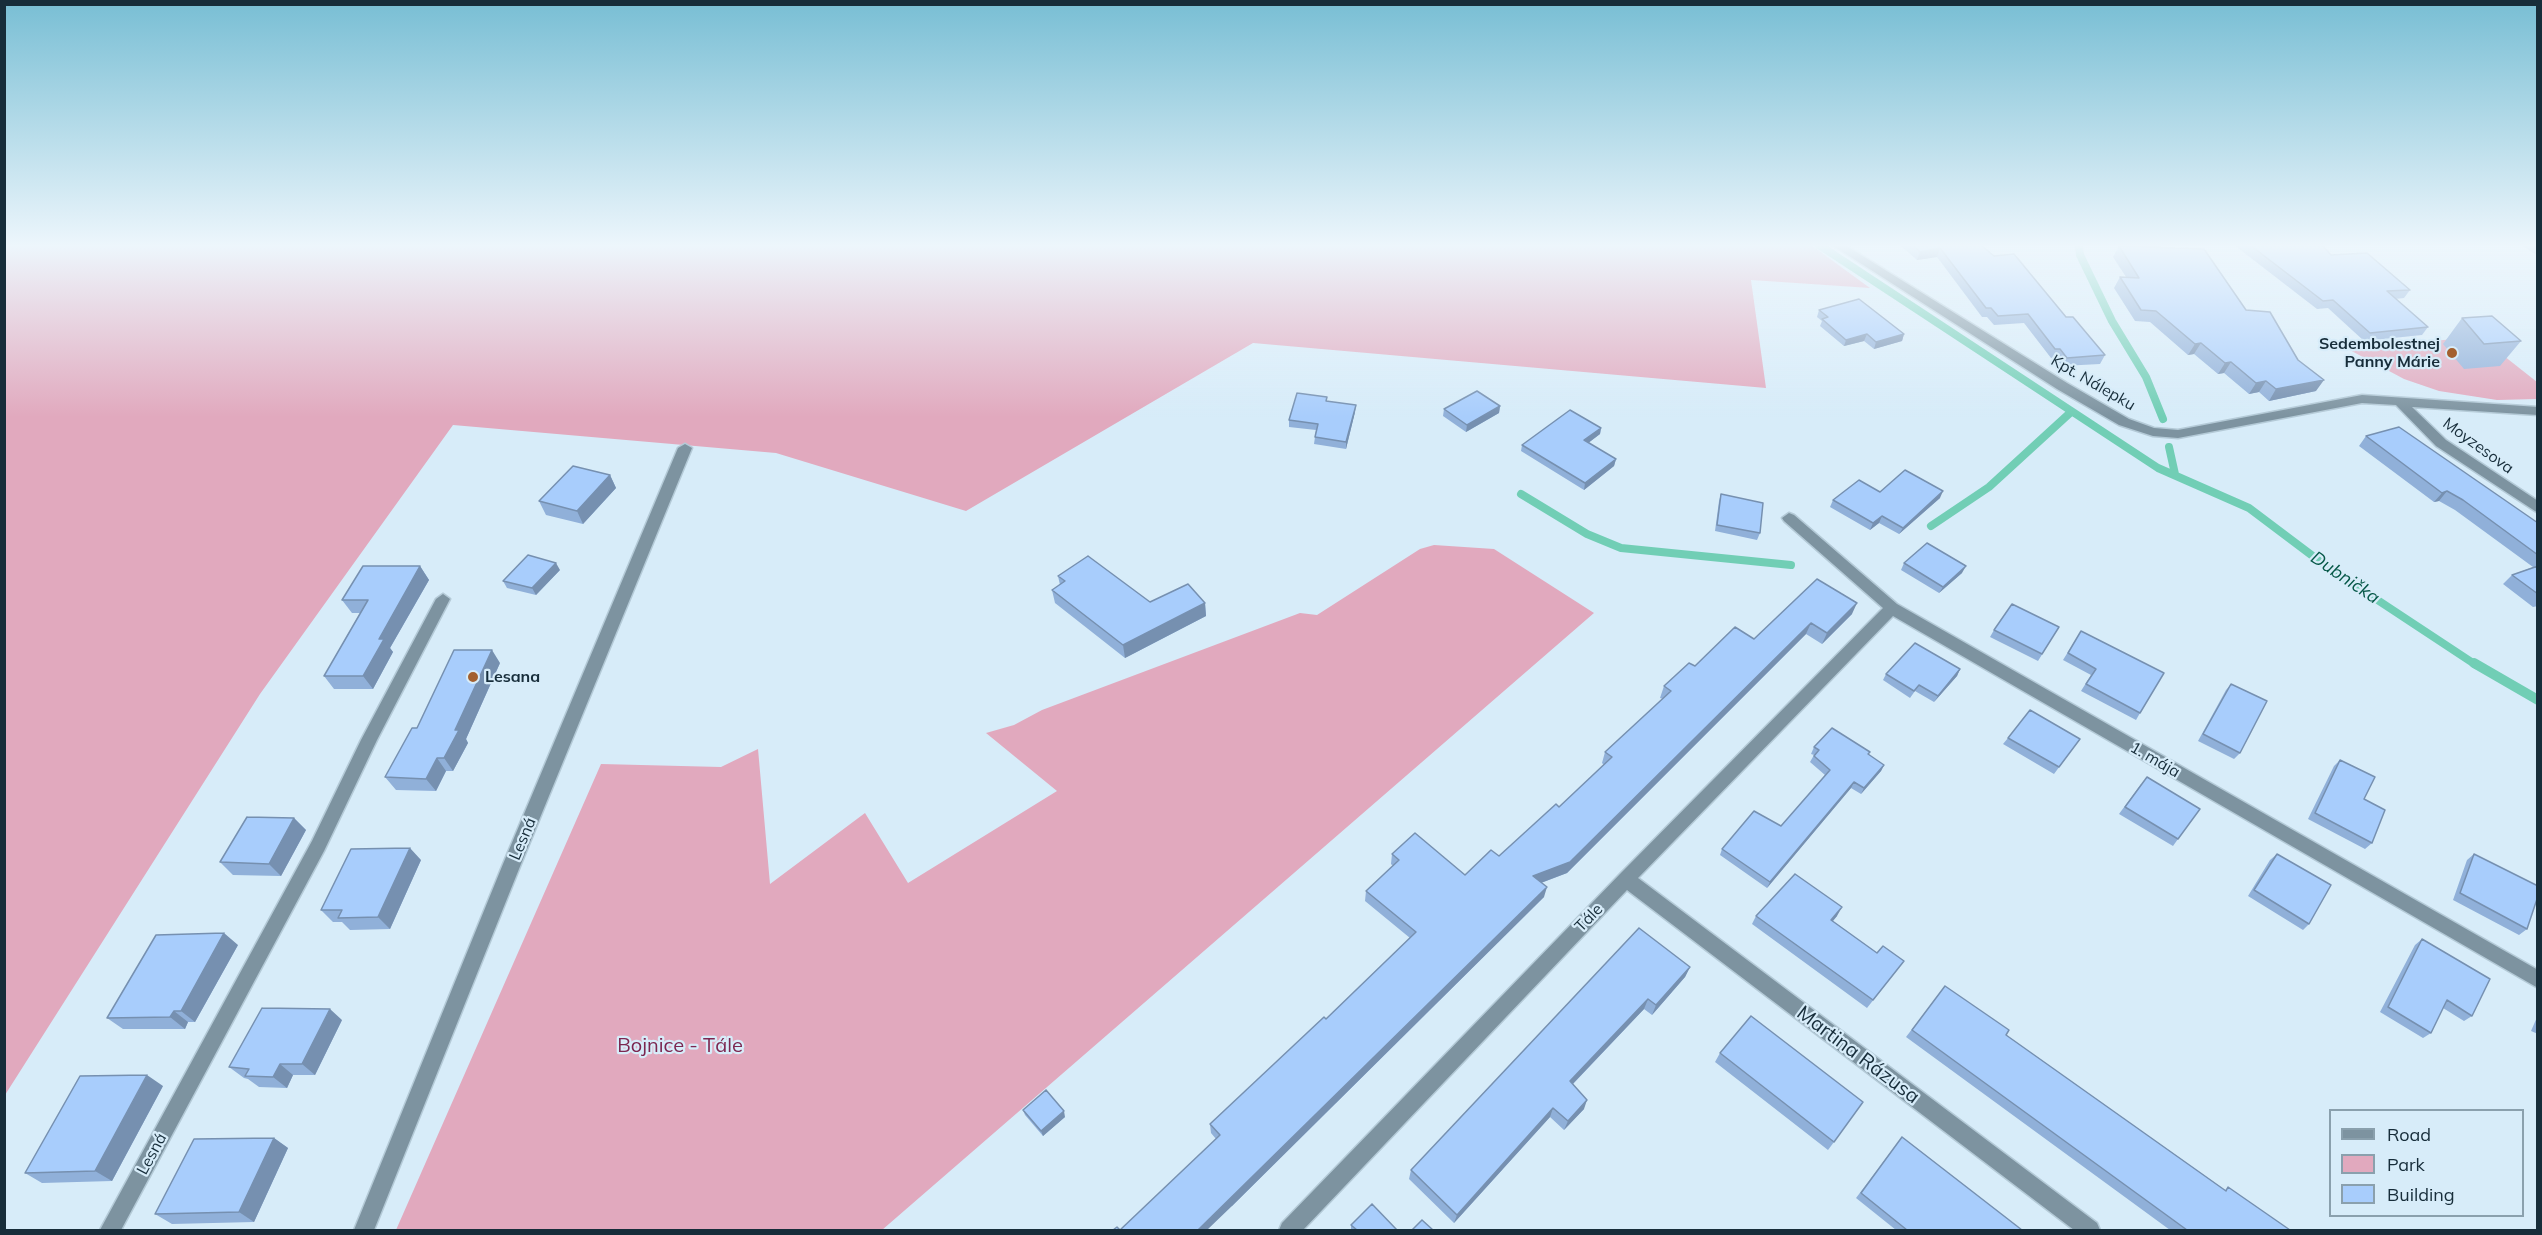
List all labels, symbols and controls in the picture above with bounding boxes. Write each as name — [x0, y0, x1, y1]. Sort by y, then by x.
place label: Sedembolestnej Panny Márie — [2319, 334, 2440, 372]
marker: Sedembolestnej Panny Márie — [2445, 346, 2459, 360]
street label: Kpt. Nálepku — [2047, 351, 2139, 415]
street label: Moyzesova — [2439, 414, 2517, 478]
water label: Dubnička — [2306, 547, 2384, 609]
place label: Lesana — [485, 667, 540, 687]
marker: Lesana — [466, 670, 480, 684]
street label: 1. mája — [2127, 738, 2183, 782]
street label: Lesná — [506, 815, 540, 863]
street label: Tále — [1571, 900, 1607, 936]
street label: Martina Rázusa — [1792, 1001, 1924, 1109]
park label: Bojnice - Tále — [617, 1034, 743, 1058]
legend — [2329, 1109, 2524, 1217]
text: Road — [2387, 1123, 2431, 1146]
street label: Lesná — [133, 1130, 171, 1178]
text: Park — [2387, 1153, 2425, 1176]
text: Building — [2387, 1183, 2455, 1206]

